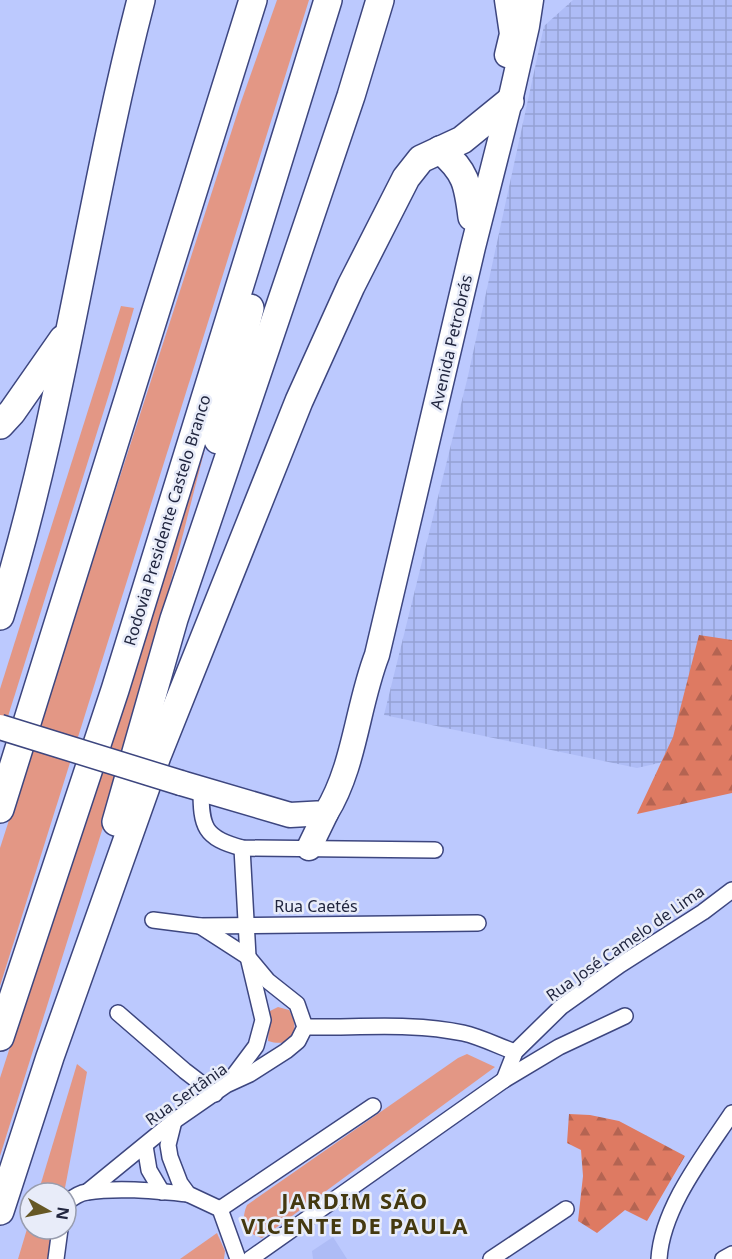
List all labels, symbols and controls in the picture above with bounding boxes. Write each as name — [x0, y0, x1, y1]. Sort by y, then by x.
street label: Avenida Petrobrás — [425, 272, 477, 412]
street label: Rodovia Presidente Castelo Branco — [118, 392, 216, 648]
street label: Rua José Camelo de Lima — [542, 880, 708, 1006]
street label: Rua Caetés — [274, 895, 358, 917]
street label: Rua Sertânia — [141, 1058, 231, 1130]
north arrow — [18, 1181, 78, 1241]
district label: JARDIM SÃO VICENTE DE PAULA — [241, 1185, 469, 1240]
text: N — [51, 1205, 75, 1221]

